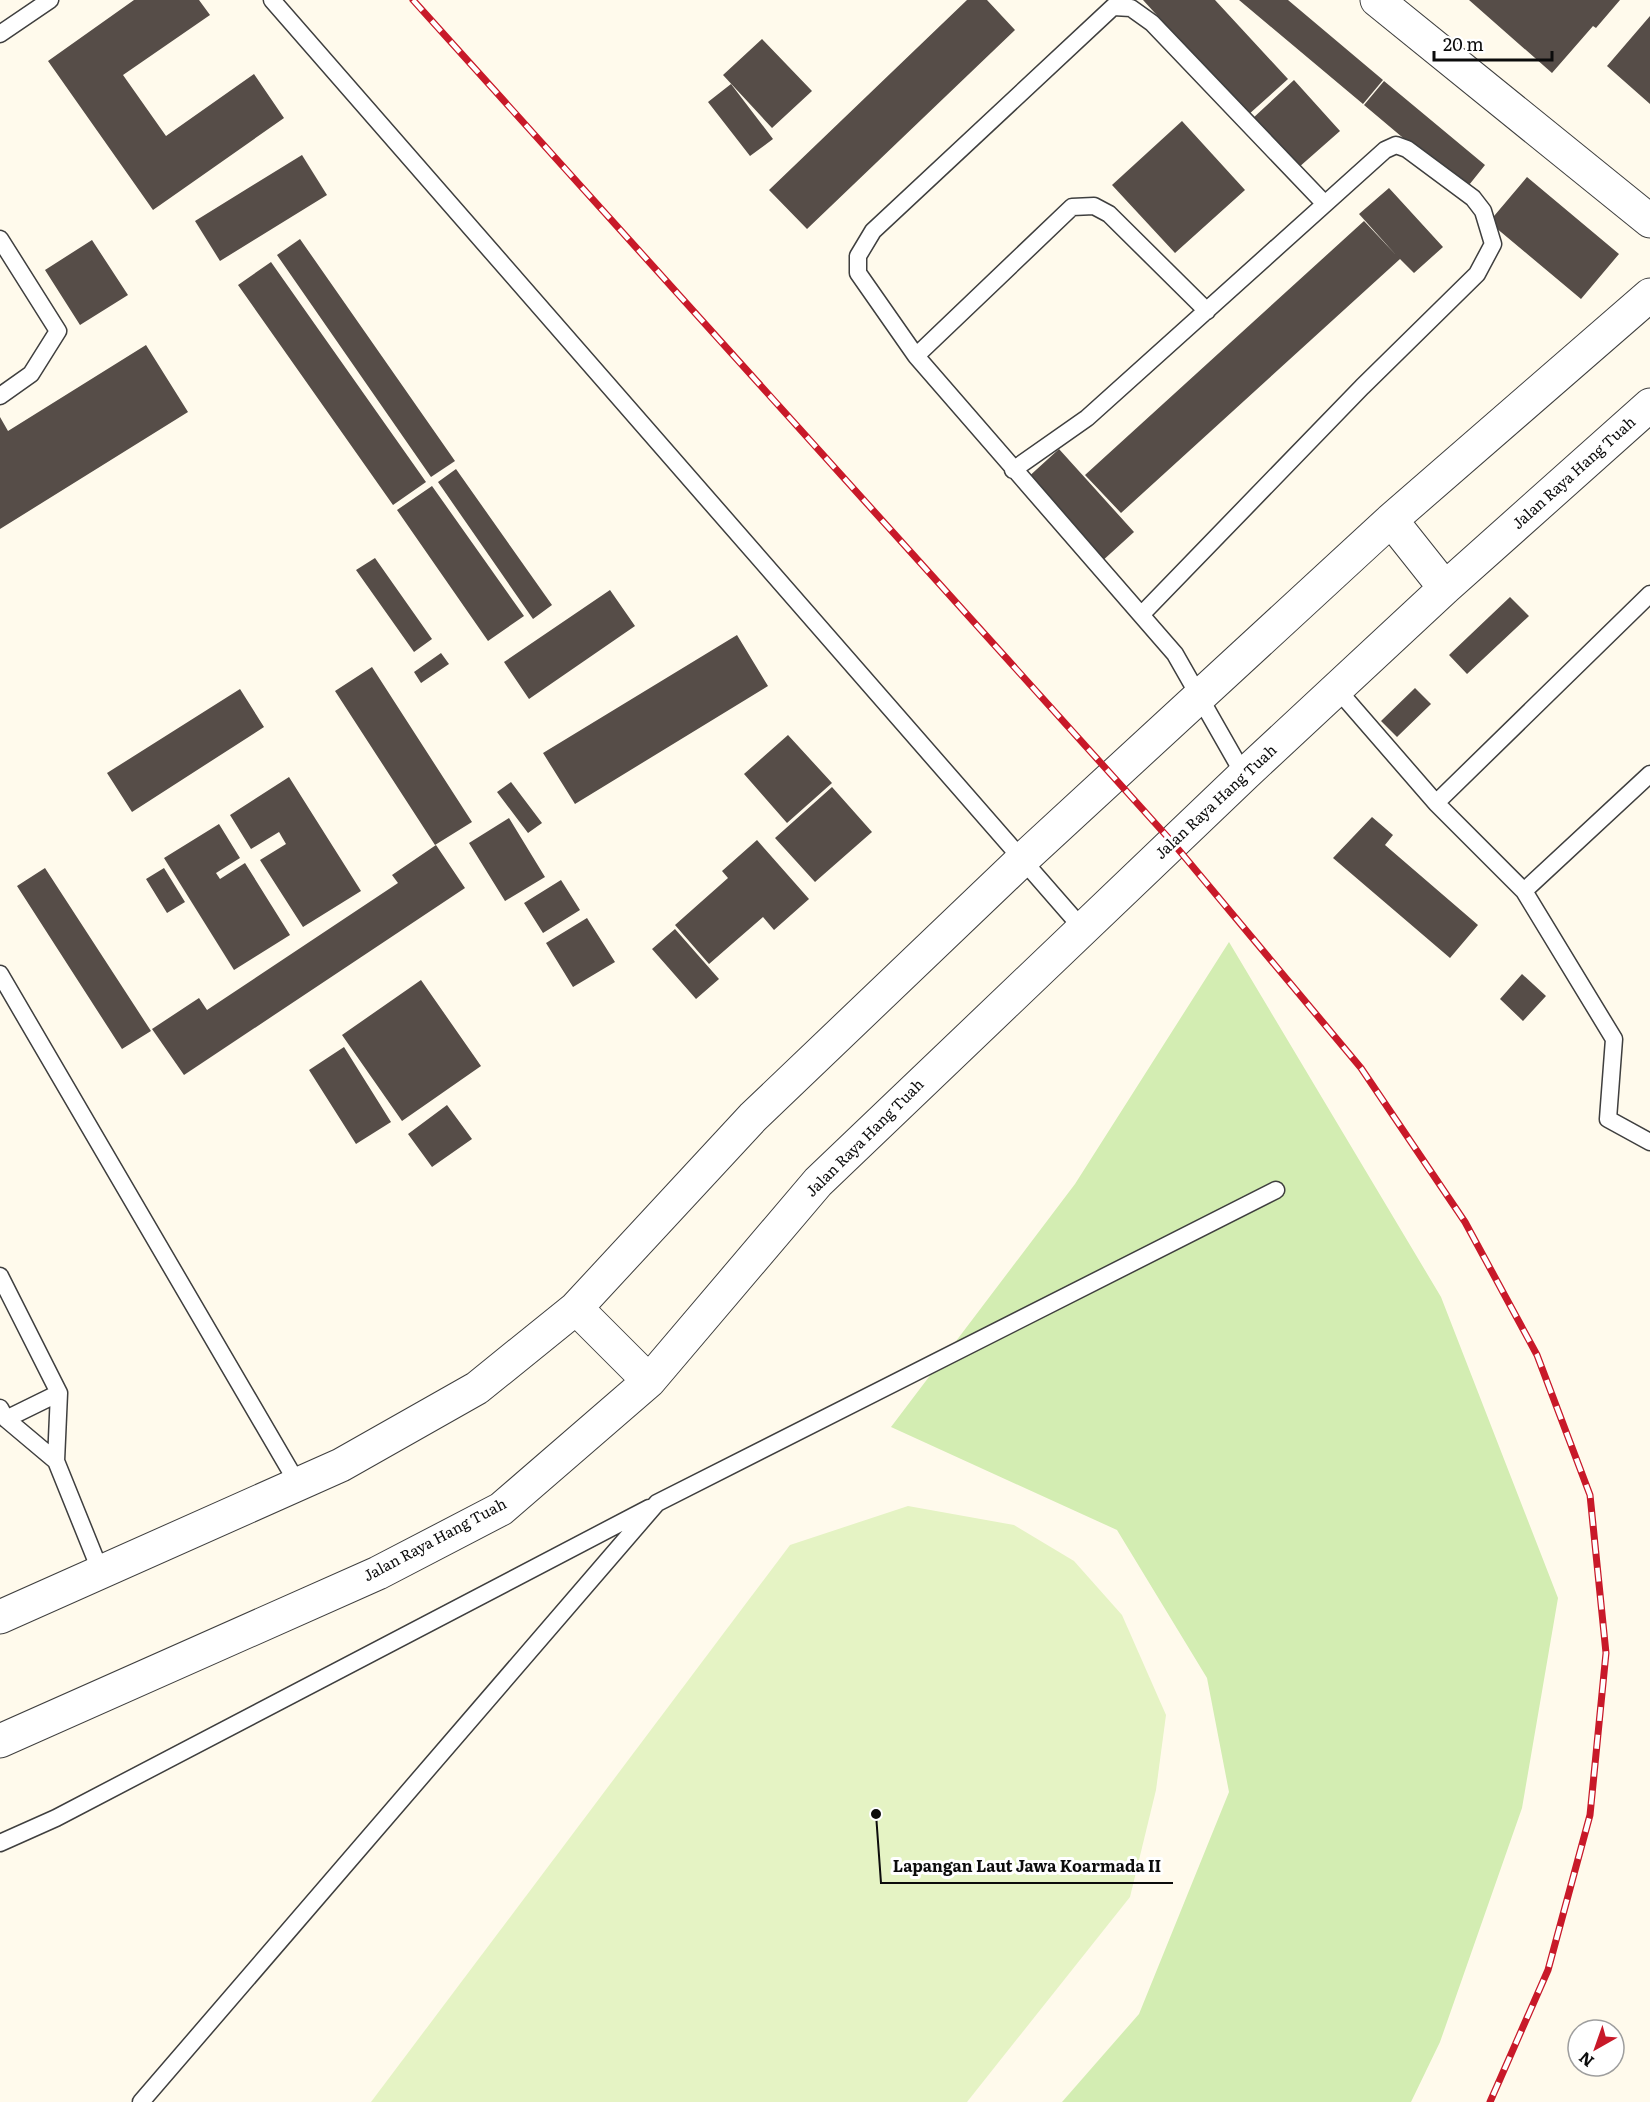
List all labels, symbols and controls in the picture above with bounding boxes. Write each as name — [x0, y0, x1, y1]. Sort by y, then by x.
scale bar — [1434, 24, 1552, 62]
text: 20 m — [1443, 30, 1484, 57]
street label: Jalan Raya Hang Tuah — [1506, 410, 1640, 534]
street label: Jalan Raya Hang Tuah — [1149, 738, 1281, 864]
street label: Jalan Raya Hang Tuah — [799, 1072, 928, 1201]
street label: Jalan Raya Hang Tuah — [359, 1491, 510, 1586]
callout: Lapangan Laut Jawa Koarmada II — [881, 1849, 1173, 1883]
text: Lapangan Laut Jawa Koarmada II — [893, 1853, 1161, 1877]
north arrow — [1566, 2018, 1626, 2078]
text: N — [1573, 2047, 1599, 2074]

